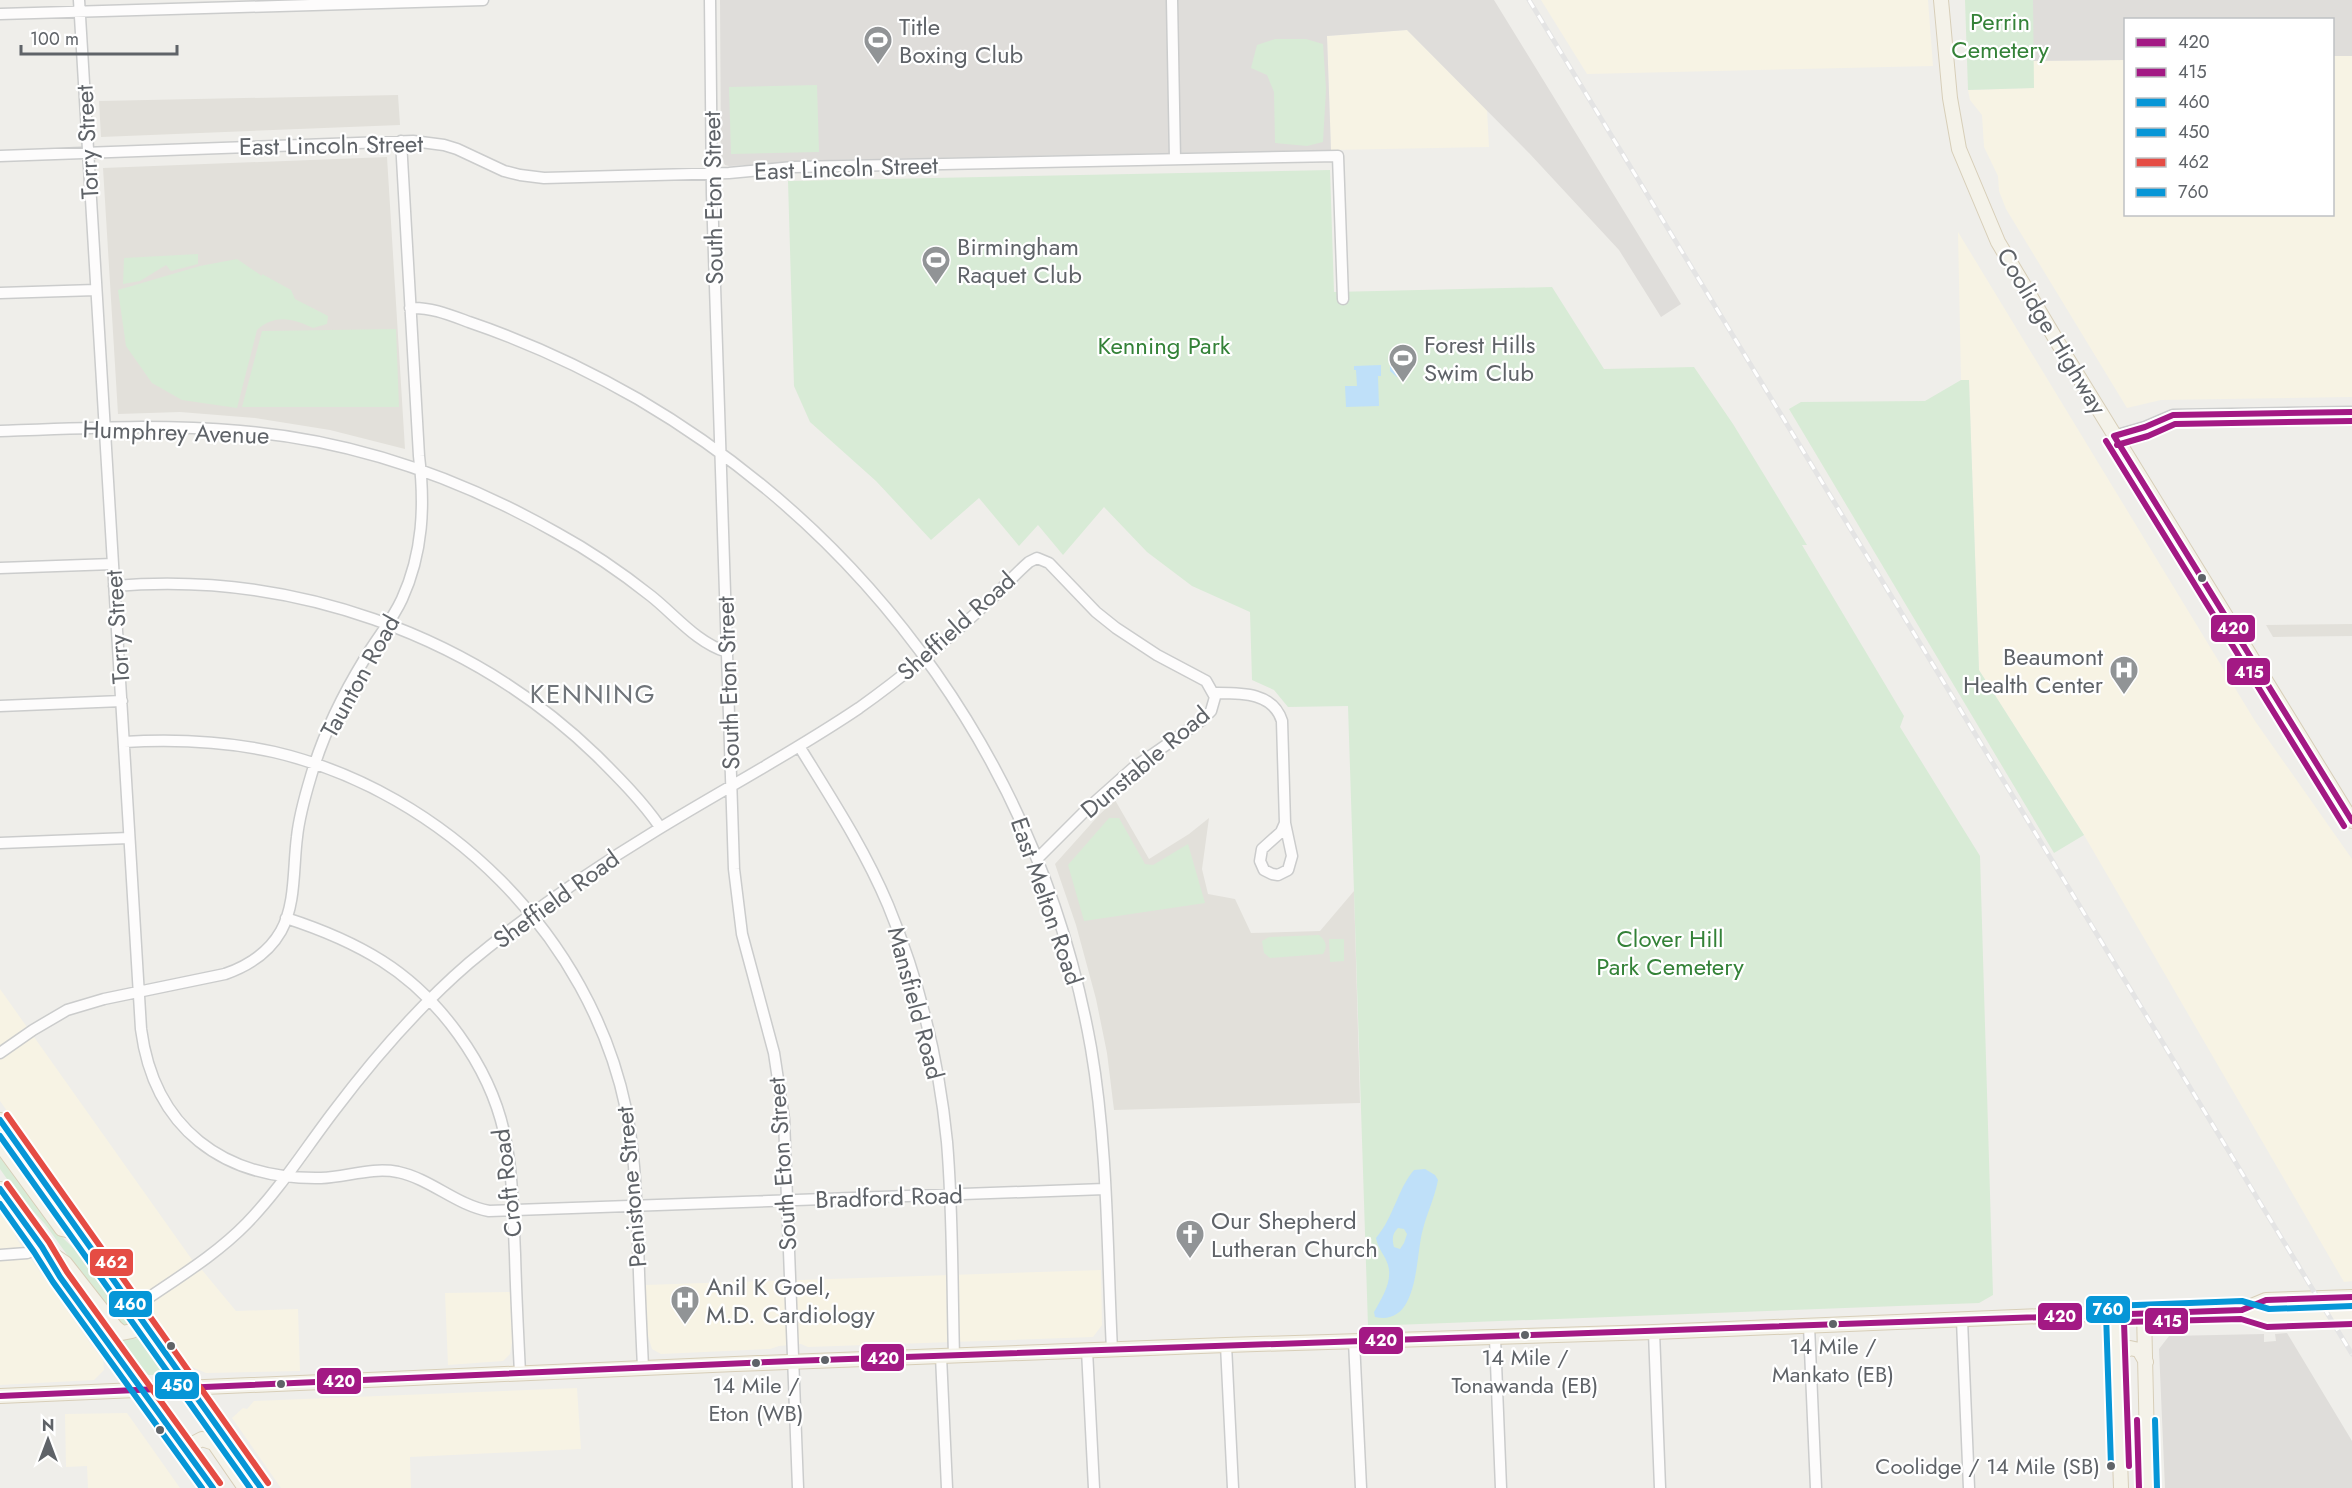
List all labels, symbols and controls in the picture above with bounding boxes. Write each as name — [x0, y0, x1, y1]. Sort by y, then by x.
park label: Perrin Cemetery — [1951, 4, 2049, 67]
place label: Title Boxing Club — [899, 9, 1023, 72]
scale bar — [21, 18, 177, 56]
legend — [2124, 18, 2334, 216]
sports icon: Title Boxing Club — [862, 24, 894, 66]
text: 100 m — [30, 26, 79, 52]
text: 420 — [2178, 29, 2210, 55]
text: 415 — [2178, 59, 2207, 85]
street label: Torry Street — [67, 84, 107, 200]
text: 460 — [2178, 89, 2210, 115]
street label: South Eton Street — [694, 111, 732, 285]
text: 450 — [2178, 119, 2210, 145]
street label: East Lincoln Street — [239, 126, 424, 164]
street label: East Lincoln Street — [753, 147, 939, 189]
text: 462 — [2178, 149, 2209, 175]
text: 760 — [2178, 179, 2209, 205]
place label: Birmingham Raquet Club — [957, 229, 1082, 292]
street label: Coolidge Highway — [1988, 241, 2116, 421]
sports icon: Birmingham Raquet Club — [920, 244, 952, 286]
place label: Forest Hills Swim Club — [1424, 327, 1535, 390]
park label: Kenning Park — [1098, 328, 1231, 363]
sports icon: Forest Hills Swim Club — [1387, 342, 1419, 384]
street label: Humphrey Avenue — [82, 411, 270, 453]
street label: Sheffield Road — [889, 563, 1023, 689]
street label: Torry Street — [96, 569, 138, 685]
unlabelled marker — [2196, 572, 2208, 584]
street label: South Eton Street — [707, 595, 749, 770]
street label: Taunton Road — [312, 608, 408, 744]
line badge: 420 — [2210, 614, 2256, 643]
text: 420 — [2217, 617, 2249, 640]
place label: Beaumont Health Center — [1963, 639, 2104, 702]
hospital icon: Beaumont Health Center — [2108, 654, 2140, 696]
line badge: 415 — [2226, 657, 2271, 686]
text: 415 — [2234, 661, 2264, 684]
district label: KENNING — [530, 675, 656, 713]
street label: Dunstable Road — [1073, 697, 1217, 827]
street label: East Melton Road — [1002, 813, 1092, 989]
street label: Sheffield Road — [486, 841, 626, 957]
park label: Clover Hill Park Cemetery — [1596, 921, 1744, 984]
street label: Mansfield Road — [879, 923, 953, 1083]
street label: South Eton Street — [758, 1076, 806, 1252]
street label: Penistone Street — [607, 1105, 655, 1269]
street label: Croft Road — [483, 1127, 531, 1239]
street label: Bradford Road — [815, 1177, 963, 1217]
place label: Our Shepherd Lutheran Church — [1211, 1203, 1378, 1266]
church icon: Our Shepherd Lutheran Church — [1174, 1218, 1206, 1260]
line badge: 462 — [89, 1248, 134, 1277]
text: 462 — [95, 1251, 127, 1274]
place label: Anil K Goel, M.D. Cardiology — [706, 1269, 875, 1332]
hospital icon: Anil K Goel, M.D. Cardiology — [669, 1284, 701, 1326]
line badge: 460 — [108, 1290, 153, 1318]
text: 460 — [114, 1293, 146, 1316]
line badge: 760 — [2085, 1295, 2131, 1324]
text: 760 — [2093, 1298, 2123, 1321]
line badge: 420 — [2037, 1302, 2083, 1331]
text: 420 — [2044, 1305, 2076, 1328]
line badge: 415 — [2144, 1307, 2189, 1335]
text: 415 — [2152, 1310, 2182, 1333]
marker: 14 Mile / Mankato (EB) — [1827, 1318, 1839, 1330]
line badge: 420 — [1358, 1326, 1404, 1355]
text: 420 — [1365, 1329, 1397, 1352]
marker: 14 Mile / Tonawanda (EB) — [1519, 1329, 1531, 1341]
place label: 14 Mile / Mankato (EB) — [1772, 1330, 1894, 1390]
unlabelled marker — [165, 1340, 177, 1352]
place label: 14 Mile / Tonawanda (EB) — [1452, 1341, 1598, 1401]
line badge: 420 — [860, 1343, 905, 1372]
text: 420 — [867, 1347, 899, 1370]
unlabelled marker — [819, 1354, 831, 1366]
marker: 14 Mile / Eton (WB) — [750, 1357, 762, 1369]
line badge: 420 — [316, 1367, 362, 1395]
place label: 14 Mile / Eton (WB) — [708, 1369, 804, 1429]
text: 420 — [323, 1370, 355, 1393]
line badge: 450 — [154, 1371, 200, 1400]
text: 450 — [161, 1374, 193, 1397]
unlabelled marker — [275, 1378, 287, 1390]
north arrow — [18, 1410, 78, 1470]
text: N — [42, 1414, 54, 1437]
unlabelled marker — [154, 1424, 166, 1436]
place label: Coolidge / 14 Mile (SB) — [1875, 1450, 2100, 1482]
marker: Coolidge / 14 Mile (SB) — [2105, 1460, 2117, 1472]

